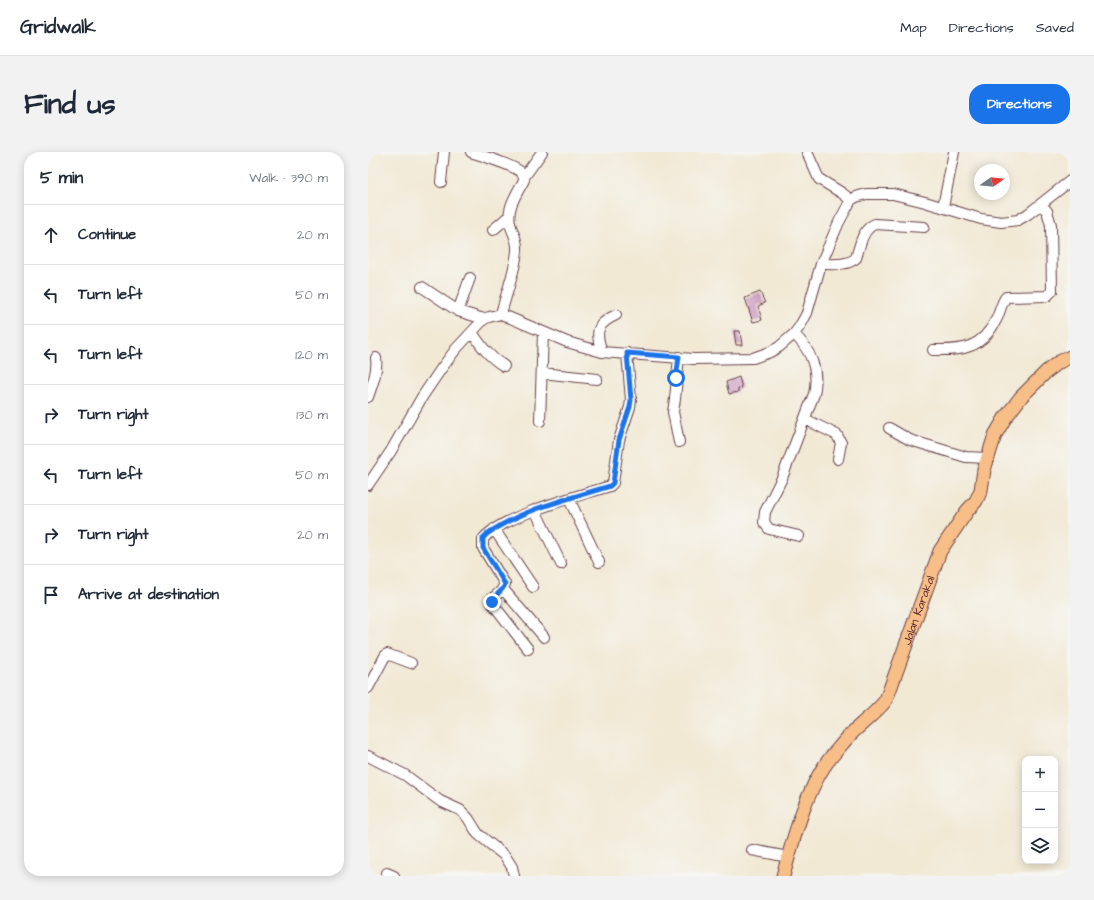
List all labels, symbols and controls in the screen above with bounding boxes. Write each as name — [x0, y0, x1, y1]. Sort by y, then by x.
text: Gridwalk — [20, 14, 96, 41]
text: Map — [900, 18, 927, 38]
text: Directions — [949, 18, 1014, 38]
text: Saved — [1036, 18, 1074, 38]
button: Directions — [969, 84, 1070, 124]
text: Find us — [24, 85, 115, 124]
north arrow — [974, 164, 1010, 200]
text: 5 min — [40, 166, 83, 190]
text: Walk · 390 m — [249, 169, 328, 187]
icon: ahead — [40, 224, 62, 246]
text: Continue — [78, 224, 136, 245]
text: 20 m — [297, 226, 328, 244]
icon: left — [40, 284, 62, 306]
text: Turn left — [78, 284, 142, 305]
text: 50 m — [295, 286, 328, 304]
icon: left — [40, 344, 62, 366]
text: Turn left — [78, 344, 142, 365]
text: 120 m — [295, 346, 328, 364]
route start — [667, 369, 685, 387]
icon: right — [40, 404, 62, 426]
text: Turn right — [78, 404, 149, 425]
text: 130 m — [296, 406, 328, 424]
icon: left — [40, 464, 62, 486]
text: Turn left — [78, 464, 142, 485]
text: 50 m — [295, 466, 328, 484]
icon: right — [40, 524, 62, 546]
text: Turn right — [78, 524, 149, 545]
text: 20 m — [297, 526, 328, 544]
street label: Jalan Karakal — [899, 573, 939, 647]
icon: arrive — [40, 584, 62, 606]
text: Arrive at destination — [78, 584, 219, 605]
route end — [483, 593, 501, 611]
map controls — [1022, 756, 1058, 864]
button: + — [1022, 756, 1058, 792]
button: − — [1022, 792, 1058, 828]
button: layers — [1022, 828, 1058, 864]

